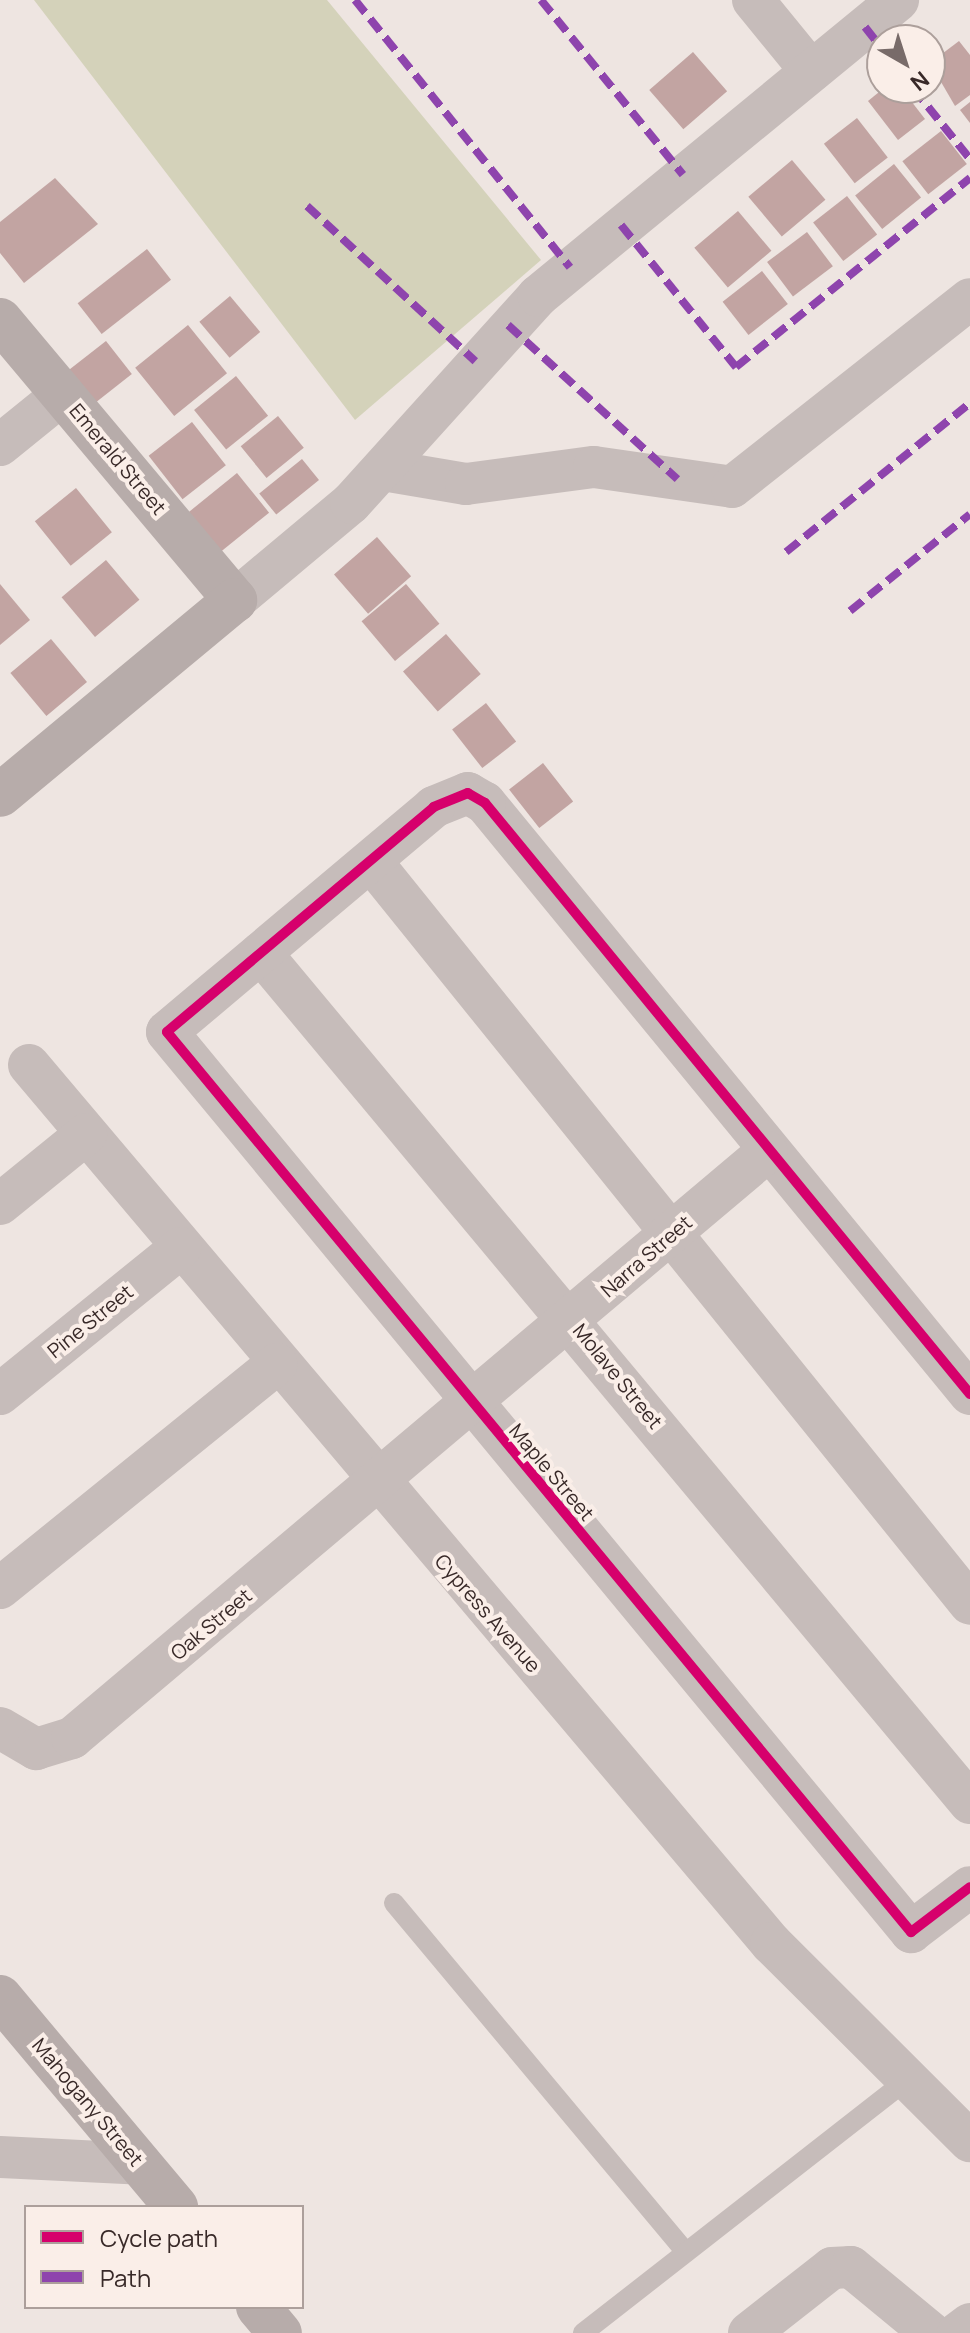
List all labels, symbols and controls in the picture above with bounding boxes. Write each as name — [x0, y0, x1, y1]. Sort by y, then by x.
north arrow — [866, 24, 946, 104]
text: N — [904, 64, 935, 98]
street label: Emerald Street — [65, 399, 171, 519]
street label: Narra Street — [596, 1210, 696, 1302]
street label: Pine Street — [42, 1279, 138, 1363]
street label: Molave Street — [568, 1319, 668, 1433]
street label: Maple Street — [505, 1419, 599, 1525]
street label: Cypress Avenue — [430, 1549, 546, 1677]
street label: Oak Street — [166, 1583, 256, 1665]
street label: Mahogany Street — [28, 2033, 148, 2171]
legend — [24, 2205, 304, 2309]
text: Cycle path — [100, 2221, 218, 2254]
text: Path — [100, 2261, 151, 2294]

